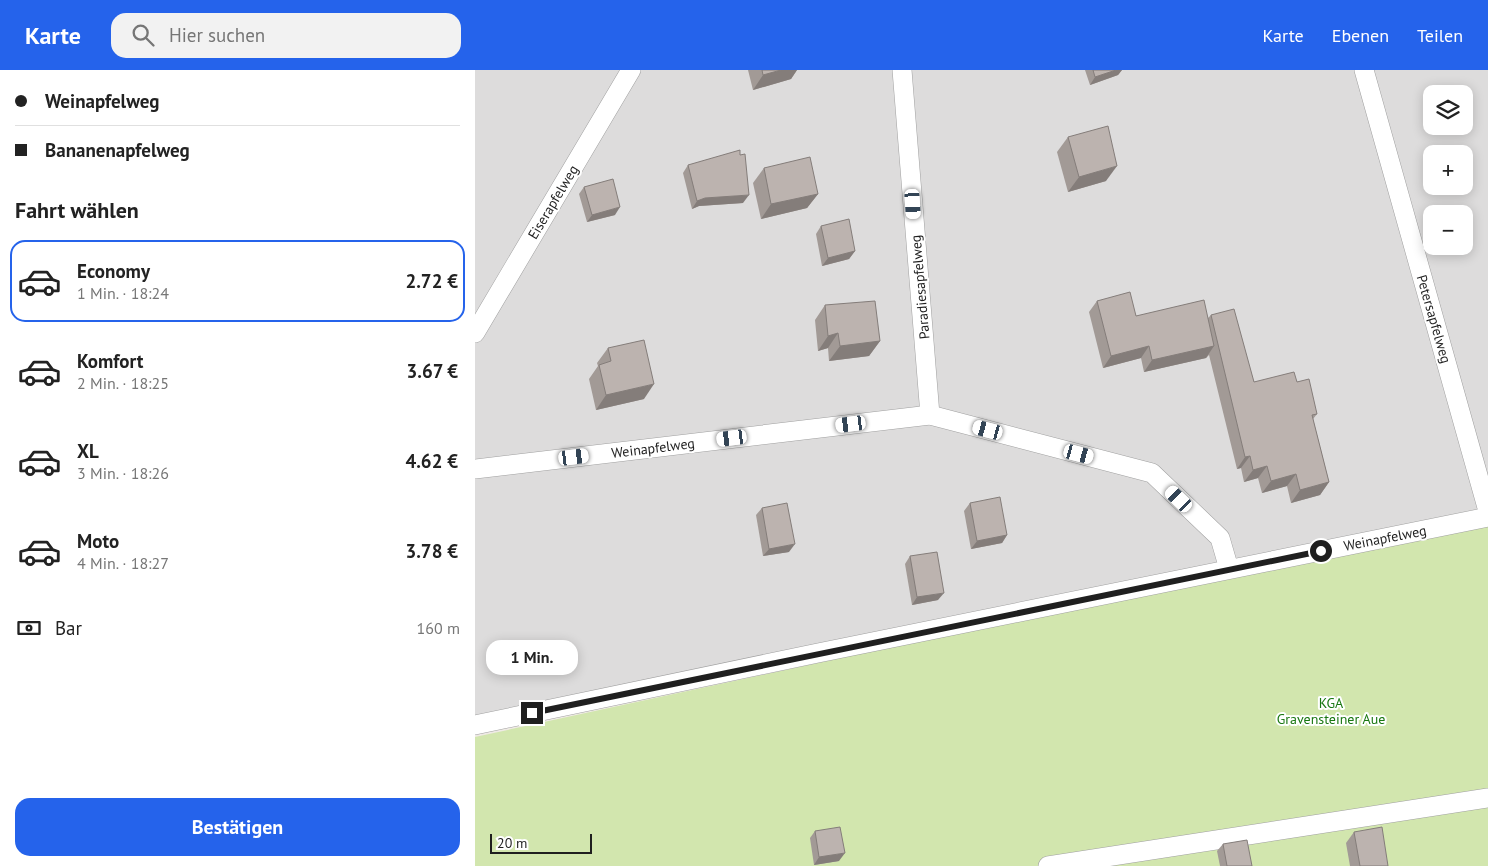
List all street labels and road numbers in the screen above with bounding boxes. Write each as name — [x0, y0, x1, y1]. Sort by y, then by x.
street label: Eiserapfelweg — [524, 162, 582, 242]
street label: Paradiesapfelweg — [906, 234, 934, 340]
street label: Petersapfelweg — [1413, 273, 1455, 365]
street label: Weinapfelweg — [610, 434, 696, 462]
street label: Weinapfelweg — [1342, 521, 1428, 555]

